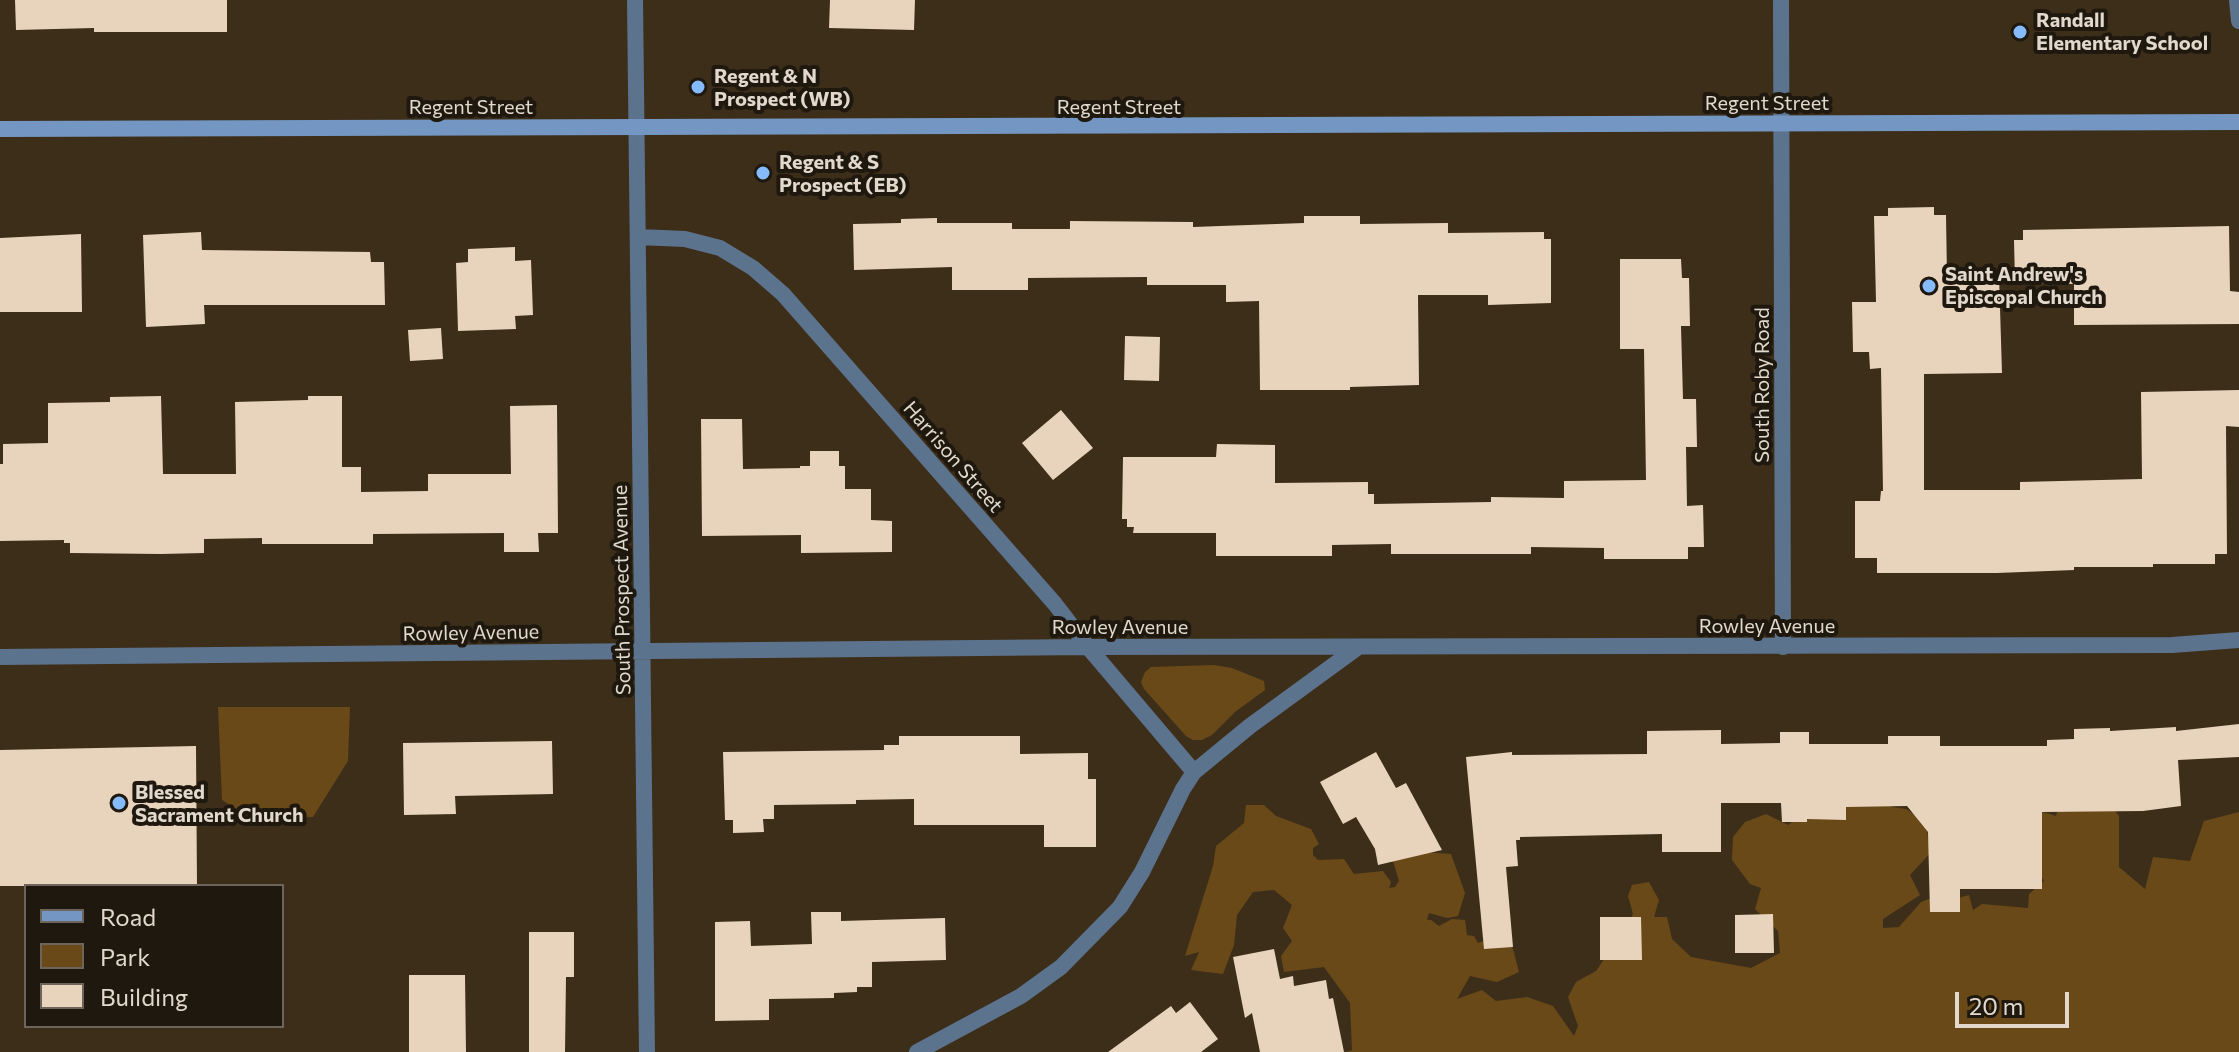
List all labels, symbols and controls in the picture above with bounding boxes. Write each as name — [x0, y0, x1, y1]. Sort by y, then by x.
place label: Randall Elementary School — [2036, 8, 2208, 55]
marker: Randall Elementary School — [2011, 23, 2029, 41]
place label: Regent & N Prospect (WB) — [714, 64, 850, 111]
marker: Regent & N Prospect (WB) — [689, 78, 707, 96]
street label: Regent Street — [1705, 91, 1829, 115]
street label: Regent Street — [409, 95, 533, 119]
street label: Regent Street — [1057, 95, 1181, 119]
place label: Regent & S Prospect (EB) — [779, 150, 906, 197]
marker: Regent & S Prospect (EB) — [754, 164, 772, 182]
place label: Saint Andrew's Episcopal Church — [1945, 262, 2103, 309]
marker: Saint Andrew's Episcopal Church — [1920, 277, 1938, 295]
street label: South Roby Road — [1750, 307, 1774, 463]
street label: Harrison Street — [898, 397, 1008, 517]
street label: South Prospect Avenue — [608, 485, 636, 695]
street label: Rowley Avenue — [1699, 614, 1835, 638]
street label: Rowley Avenue — [1052, 615, 1188, 639]
street label: Rowley Avenue — [403, 620, 539, 646]
place label: Blessed Sacrament Church — [135, 780, 304, 827]
marker: Blessed Sacrament Church — [110, 794, 128, 812]
legend — [24, 884, 284, 1028]
text: Road — [100, 902, 156, 931]
text: Park — [100, 942, 150, 971]
scale bar — [1959, 976, 2073, 1026]
text: Building — [100, 982, 188, 1011]
text: 20 m — [1969, 991, 2023, 1020]

